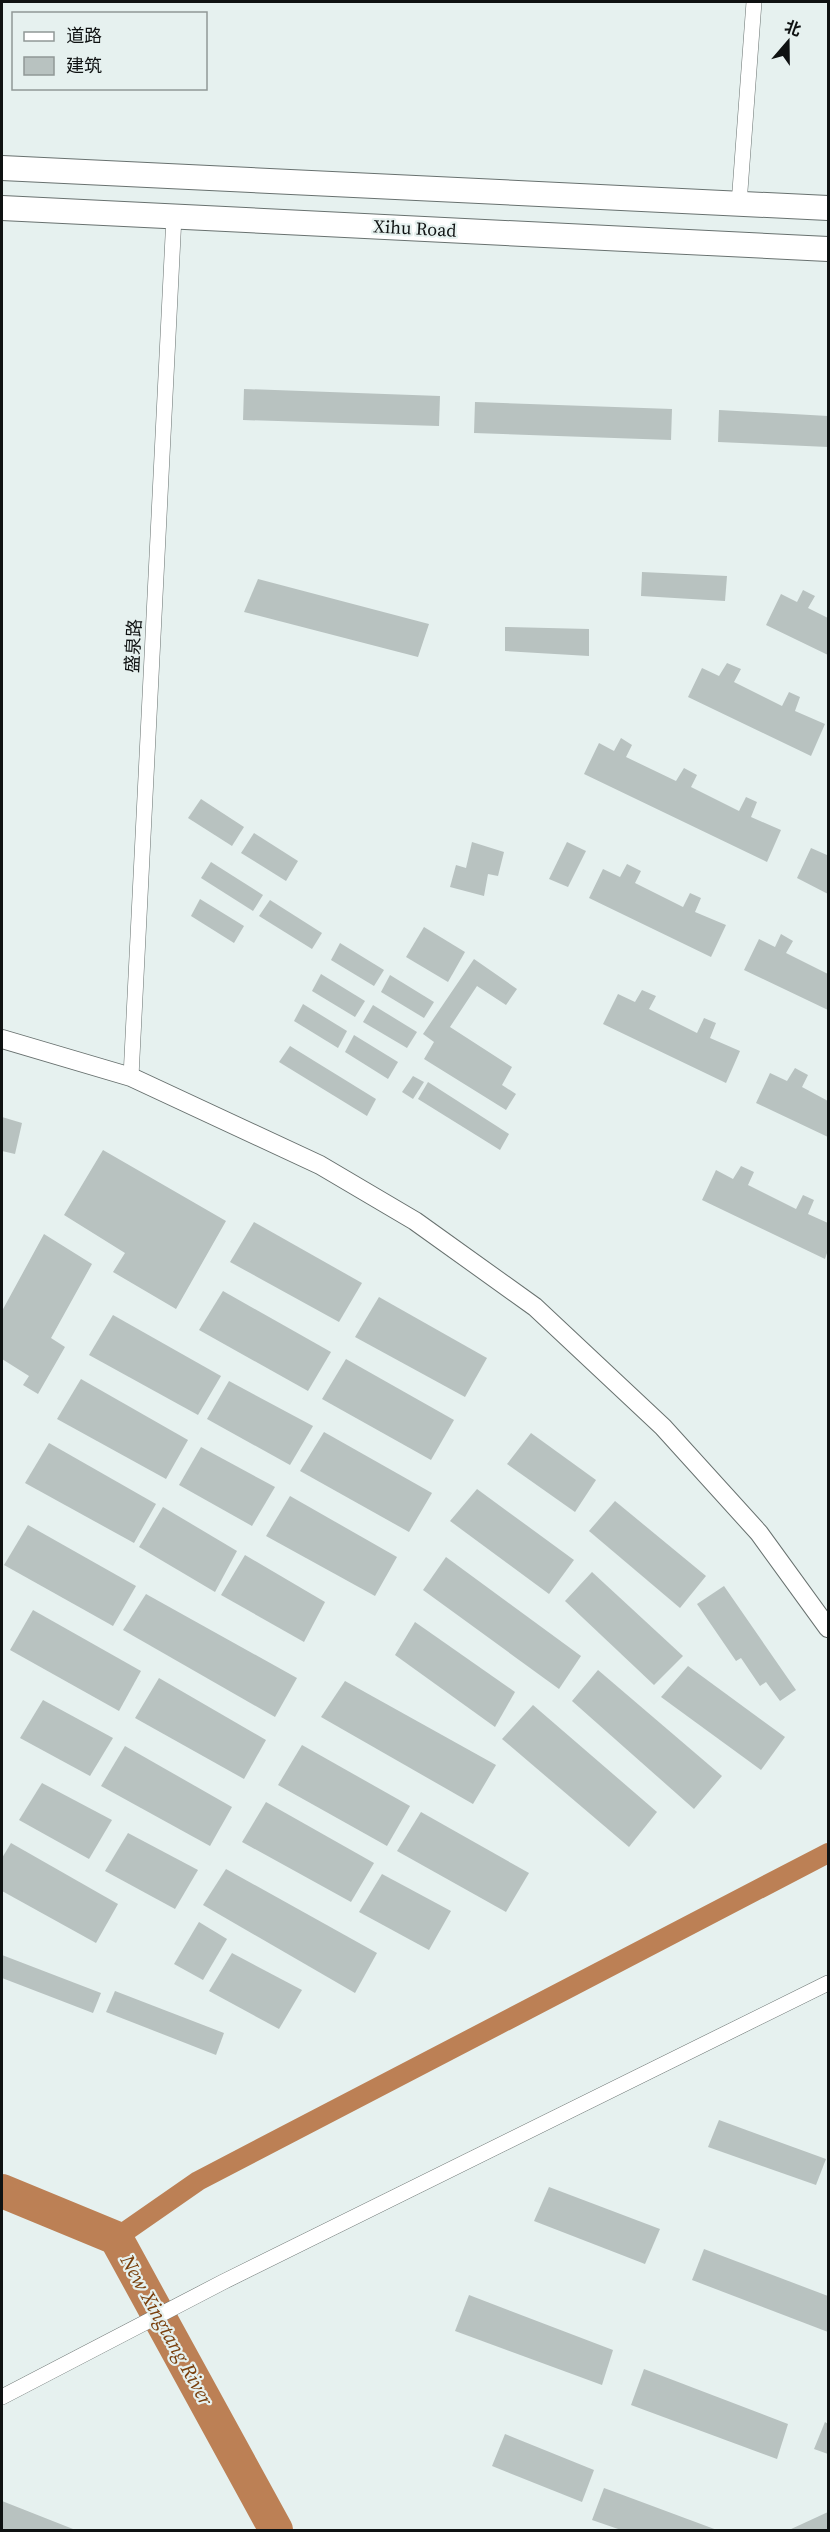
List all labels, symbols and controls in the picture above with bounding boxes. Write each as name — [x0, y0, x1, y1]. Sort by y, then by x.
legend — [12, 12, 207, 90]
north arrow — [758, 12, 818, 72]
text: 北 — [782, 15, 804, 41]
text: 道路 — [66, 23, 102, 48]
text: 建筑 — [66, 53, 102, 78]
street label: Xihu Road — [373, 213, 457, 243]
street label: 盛泉路 — [119, 618, 147, 674]
water label: New Xingtang River — [113, 2249, 221, 2411]

